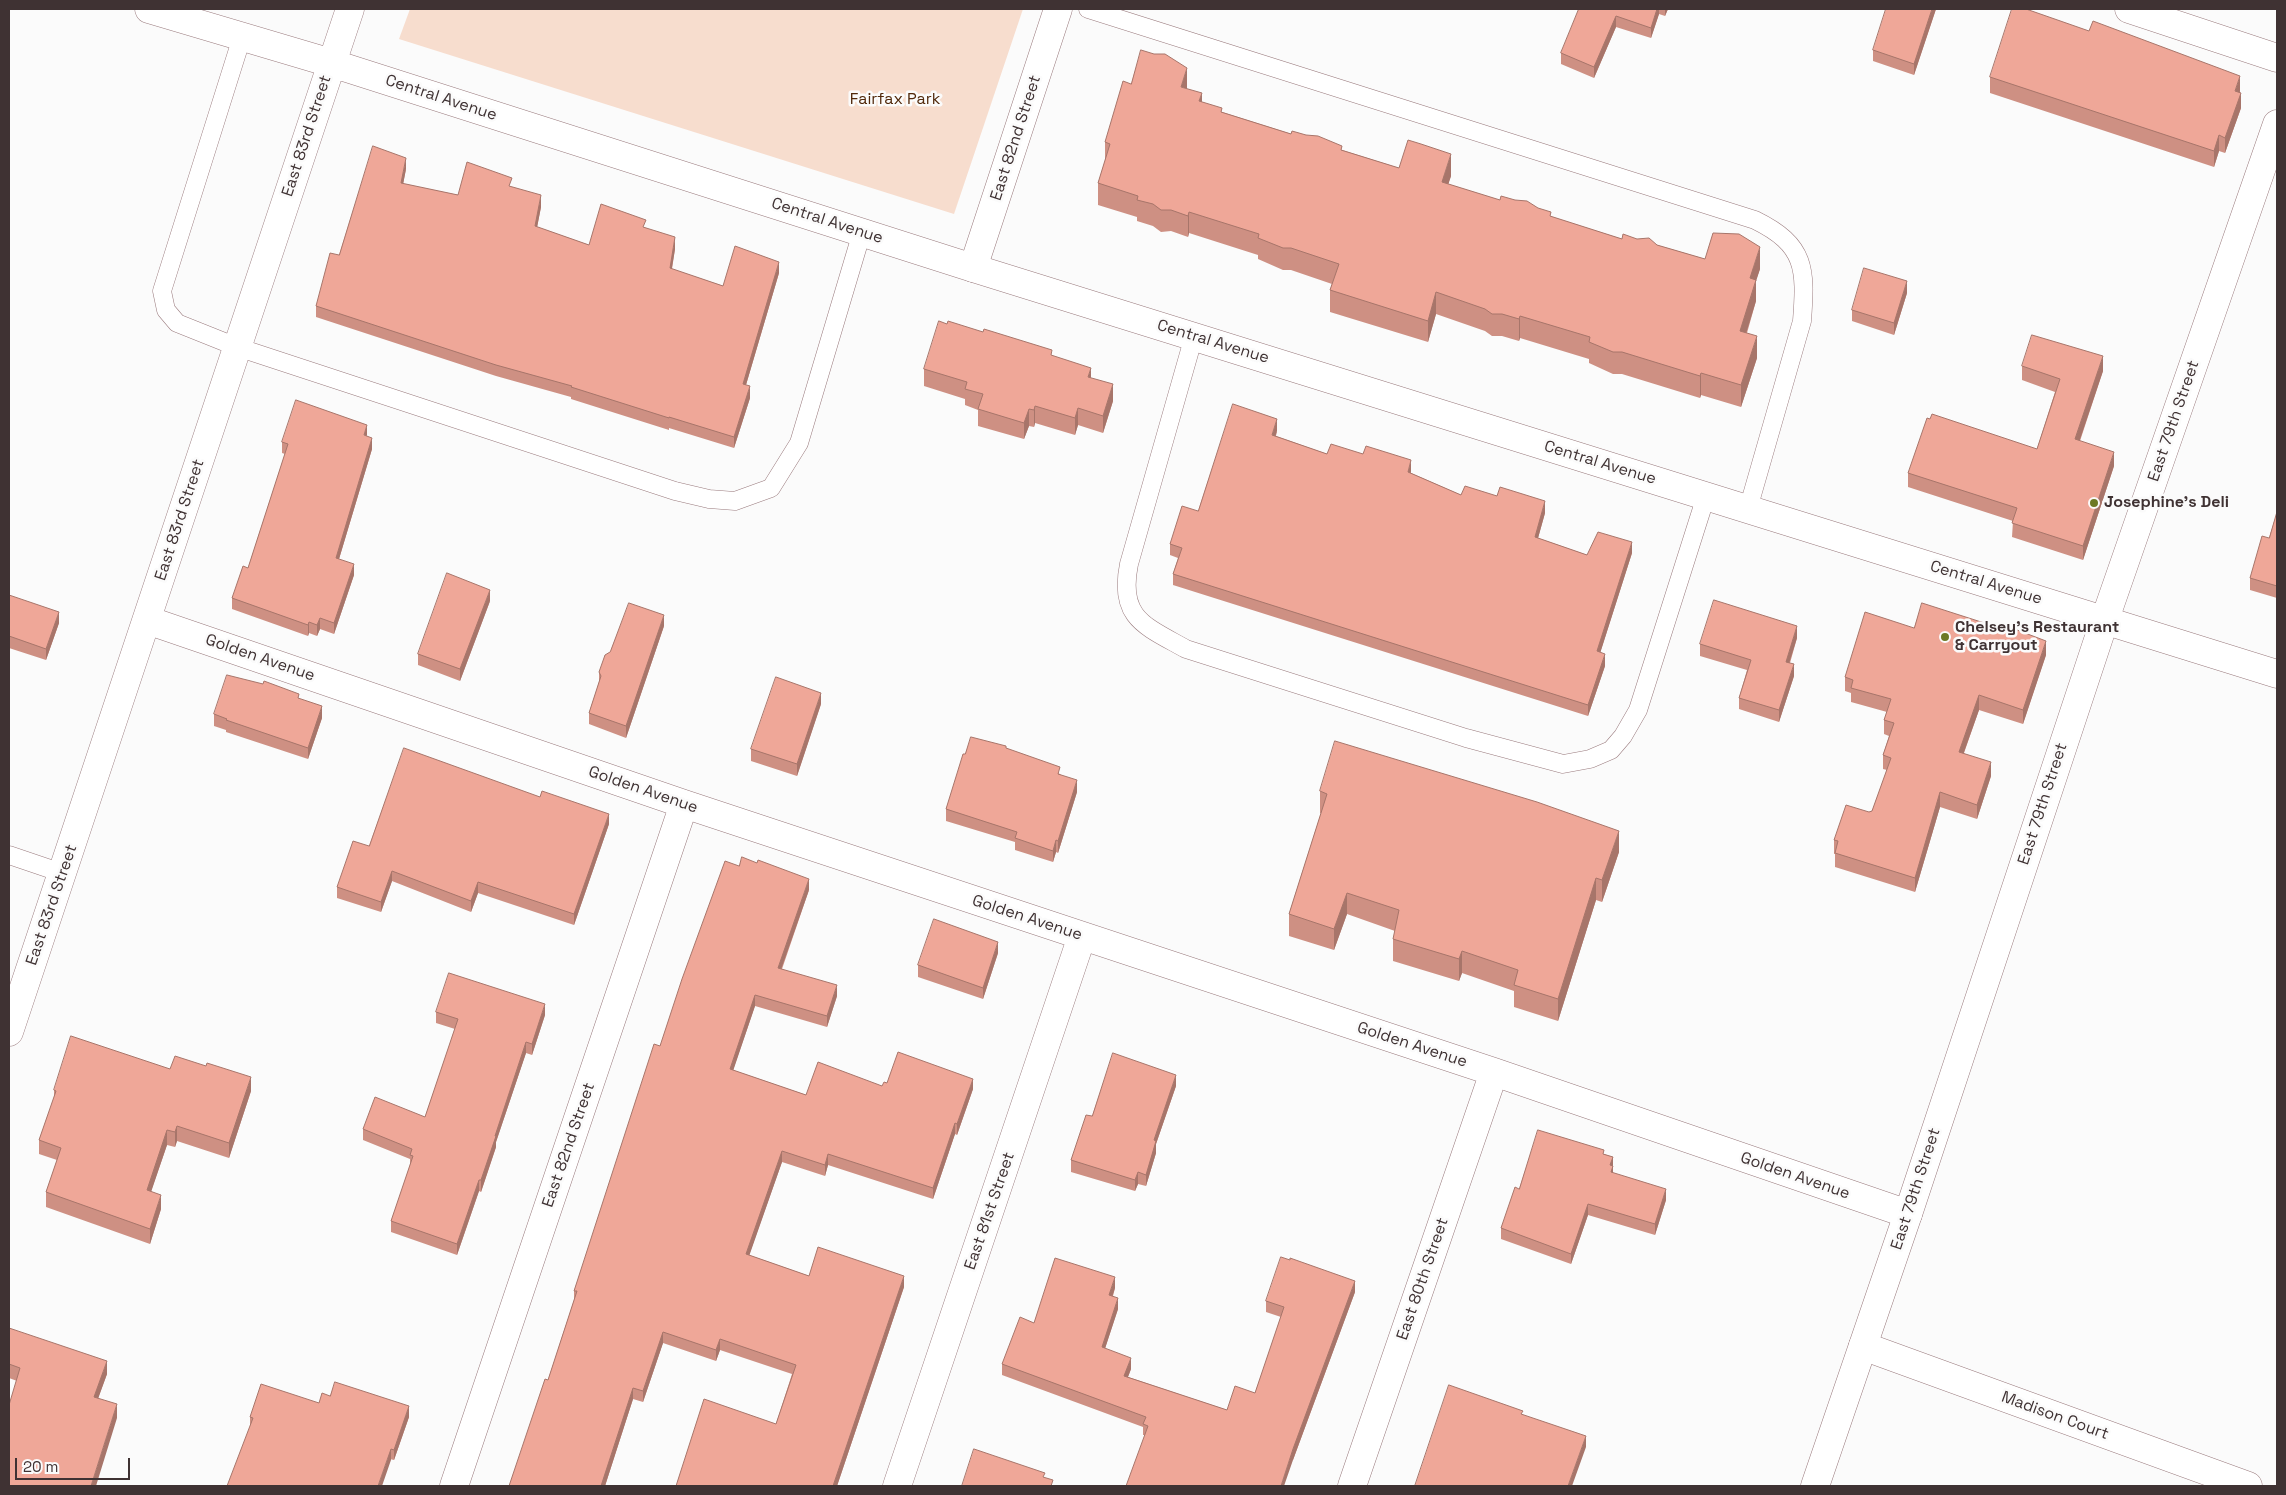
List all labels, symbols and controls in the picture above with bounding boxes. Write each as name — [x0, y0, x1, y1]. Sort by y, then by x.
street label: Central Avenue — [383, 71, 499, 125]
street label: East 83rd Street — [278, 73, 336, 199]
street label: East 82nd Street — [987, 73, 1045, 203]
park label: Fairfax Park — [850, 90, 940, 110]
street label: Central Avenue — [769, 194, 885, 248]
street label: Central Avenue — [1155, 316, 1271, 368]
street label: East 79th Street — [2144, 358, 2204, 484]
street label: Central Avenue — [1542, 437, 1658, 489]
street label: East 83rd Street — [151, 457, 209, 583]
place label: Josephine's Deli — [2104, 493, 2229, 513]
marker: Josephine's Deli — [2088, 497, 2100, 509]
street label: Central Avenue — [1928, 557, 2044, 609]
place label: Chelsey's Restaurant & Carryout — [1955, 618, 2119, 656]
street label: Golden Avenue — [203, 630, 317, 686]
marker: Chelsey's Restaurant & Carryout — [1939, 631, 1951, 643]
street label: East 79th Street — [2014, 741, 2072, 867]
street label: Golden Avenue — [586, 762, 700, 818]
street label: East 83rd Street — [22, 842, 82, 968]
street label: Golden Avenue — [970, 891, 1084, 945]
street label: Golden Avenue — [1355, 1018, 1469, 1072]
street label: East 82nd Street — [539, 1080, 599, 1210]
street label: East 79th Street — [1887, 1126, 1945, 1252]
street label: Golden Avenue — [1738, 1148, 1852, 1204]
street label: East 81st Street — [961, 1150, 1019, 1272]
street label: East 80th Street — [1393, 1215, 1453, 1343]
street label: Madison Court — [1999, 1388, 2111, 1444]
scale bar — [18, 1448, 132, 1480]
text: 20 m — [23, 1457, 58, 1476]

